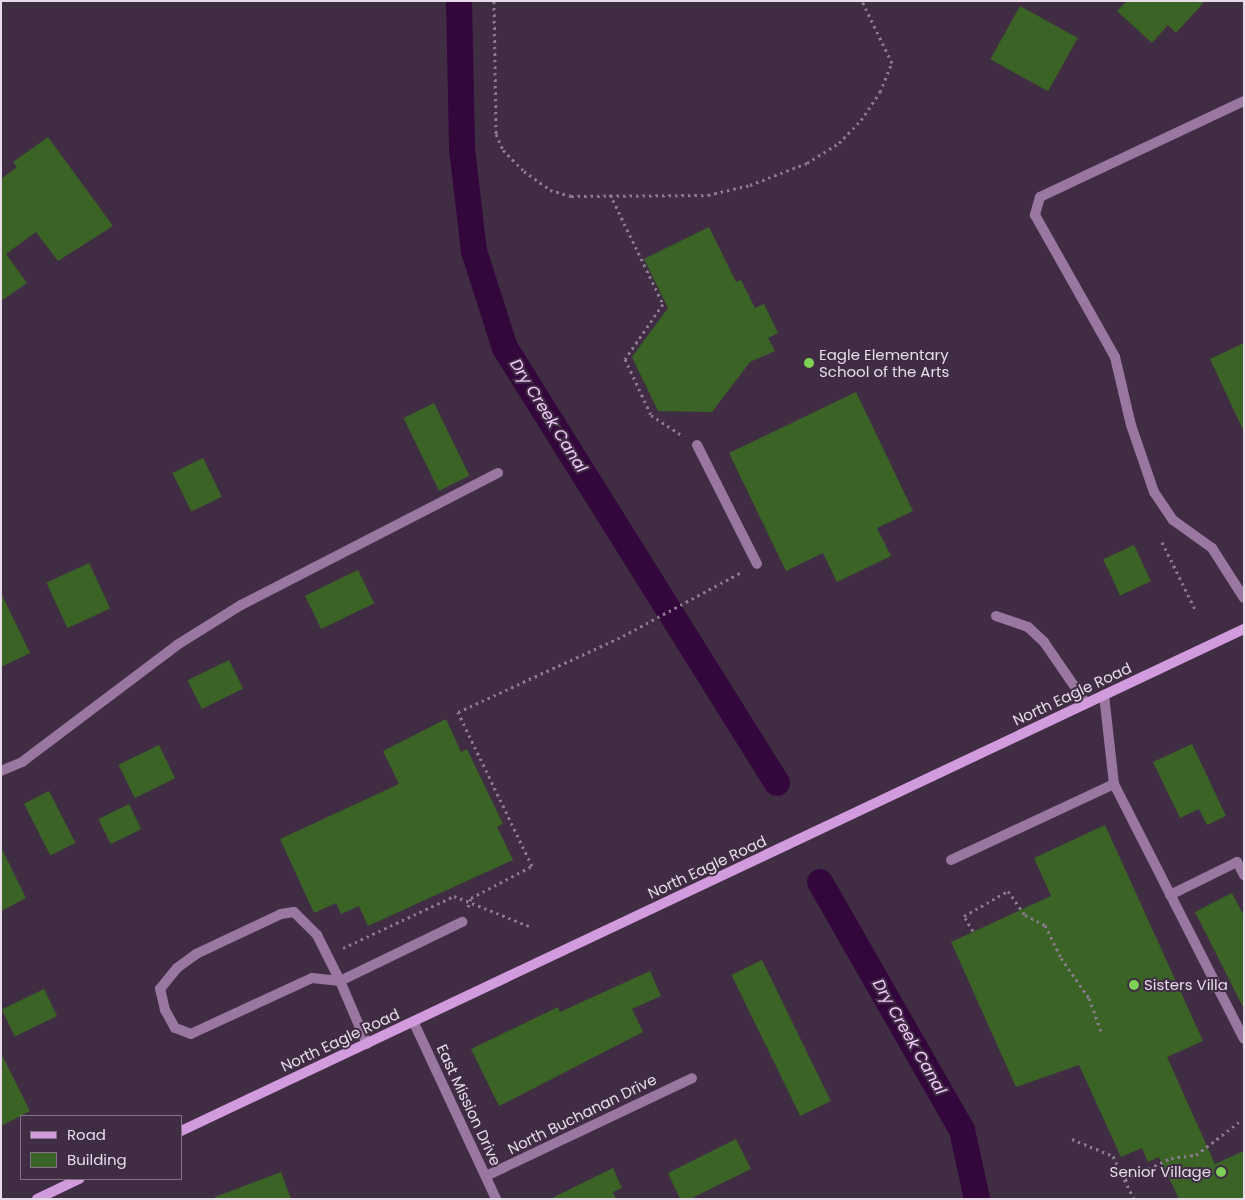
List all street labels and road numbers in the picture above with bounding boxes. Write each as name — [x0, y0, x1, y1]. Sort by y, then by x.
street label: North Eagle Road — [1010, 659, 1134, 729]
street label: North Eagle Road — [645, 832, 769, 902]
street label: North Eagle Road — [278, 1005, 402, 1075]
street label: East Mission Drive — [433, 1041, 505, 1169]
street label: North Buchanan Drive — [505, 1070, 659, 1158]

